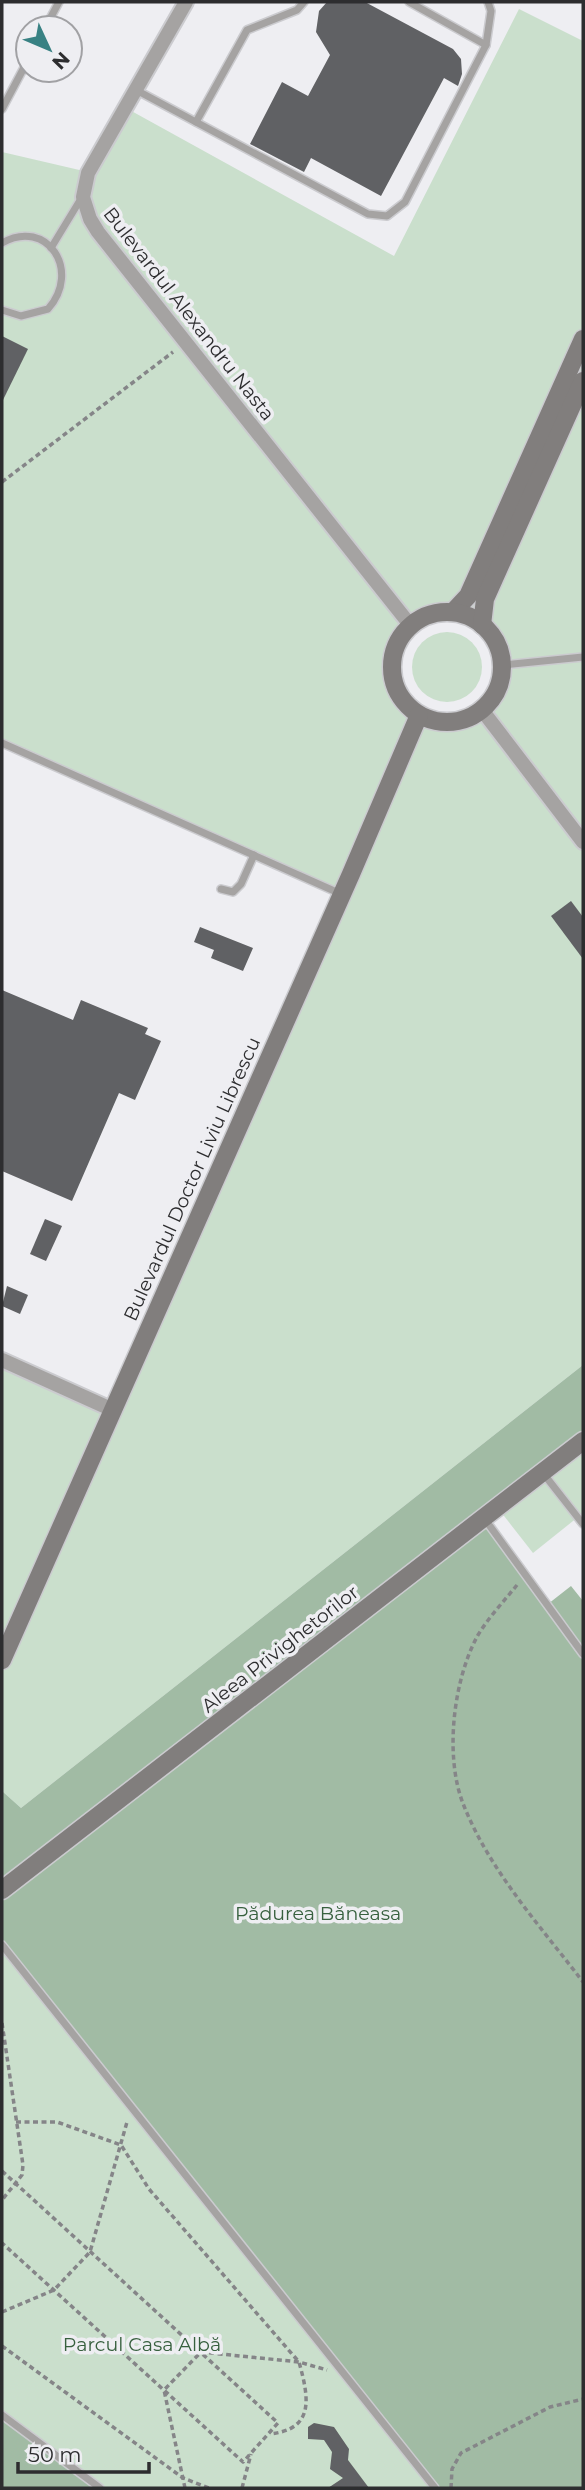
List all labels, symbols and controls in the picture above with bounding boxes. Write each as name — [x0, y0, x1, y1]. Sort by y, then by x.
north arrow — [14, 14, 84, 84]
text: N — [47, 47, 74, 74]
street label: Bulevardul Alexandru Nasta — [99, 203, 279, 425]
street label: Bulevardul Doctor Liviu Librescu — [119, 1034, 265, 1324]
street label: Aleea Privighetorilor — [197, 1581, 363, 1717]
park label: Pădurea Băneasa — [235, 1902, 401, 1925]
park label: Parcul Casa Albă — [63, 2333, 221, 2356]
scale bar — [18, 2430, 149, 2474]
text: 50 m — [28, 2442, 82, 2467]

